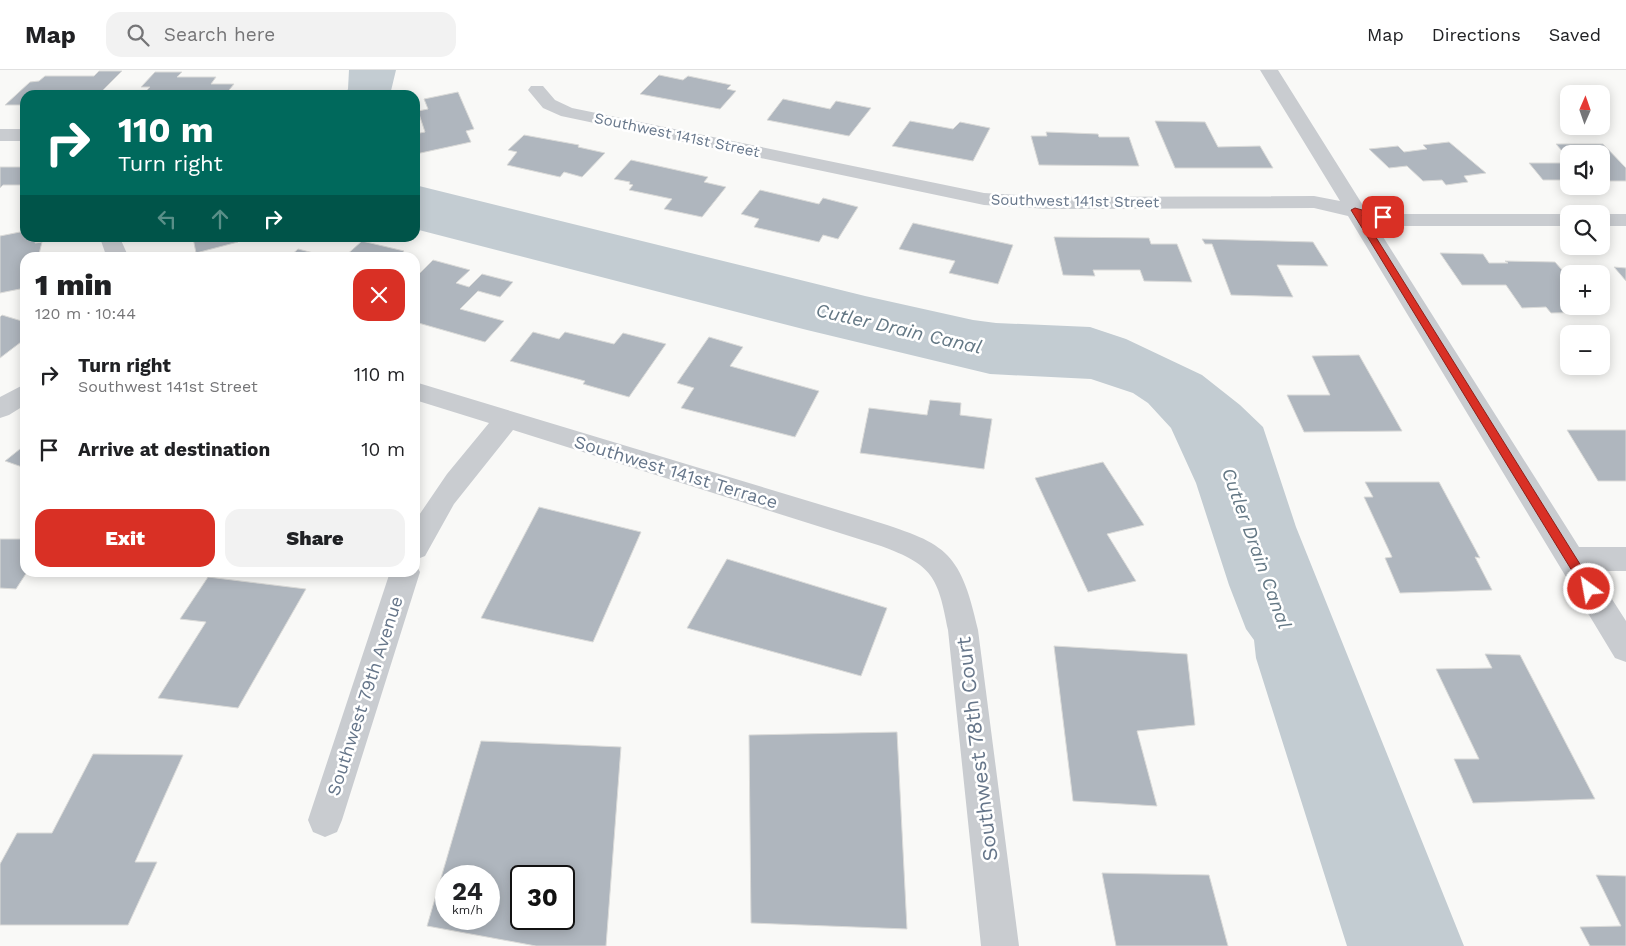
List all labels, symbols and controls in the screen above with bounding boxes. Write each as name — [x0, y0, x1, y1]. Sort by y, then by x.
search box — [106, 12, 456, 57]
text: Map — [25, 21, 76, 49]
icon: search — [124, 21, 152, 49]
text: Search here — [164, 23, 275, 46]
text: Map — [1367, 24, 1404, 45]
text: Directions — [1432, 24, 1521, 45]
text: Saved — [1549, 24, 1601, 45]
north arrow — [1560, 85, 1610, 135]
map controls — [1560, 85, 1610, 375]
text: 110 m — [118, 109, 214, 151]
street label: Southwest 141st Street — [593, 109, 762, 161]
icon: right — [35, 110, 100, 175]
button: sound — [1560, 145, 1610, 195]
text: Turn right — [118, 151, 223, 176]
street label: Southwest 141st Street — [991, 191, 1160, 211]
pin — [1362, 196, 1404, 238]
icon: arrive — [1369, 203, 1397, 231]
icon: left — [153, 205, 181, 233]
icon: ahead — [206, 205, 234, 233]
icon: right — [259, 205, 287, 233]
button: search — [1560, 205, 1610, 255]
button: + — [1560, 265, 1610, 315]
text: 1 min — [35, 267, 112, 302]
button: close — [353, 269, 405, 321]
water label: Cutler Drain Canal — [814, 298, 984, 359]
text: 120 m · 10:44 — [35, 304, 136, 323]
button: − — [1560, 325, 1610, 375]
text: Turn right — [78, 354, 171, 377]
icon: right — [35, 361, 63, 389]
text: 110 m — [354, 363, 405, 386]
text: Southwest 141st Street — [78, 377, 258, 396]
street label: Southwest 141st Terrace — [572, 431, 780, 513]
icon: arrive — [35, 436, 63, 464]
text: Arrive at destination — [78, 438, 270, 461]
text: 10 m — [361, 438, 405, 461]
water label: Cutler Drain Canal — [1217, 465, 1296, 632]
button: Exit — [35, 509, 215, 567]
button: Share — [225, 509, 405, 567]
position arrow — [1562, 562, 1614, 614]
street label: Southwest 79th Avenue — [322, 593, 407, 798]
street label: Southwest 78th Court — [950, 635, 1003, 863]
speed limit sign: 30 — [510, 865, 575, 930]
text: 24 — [452, 877, 483, 906]
text: km/h — [452, 903, 483, 917]

